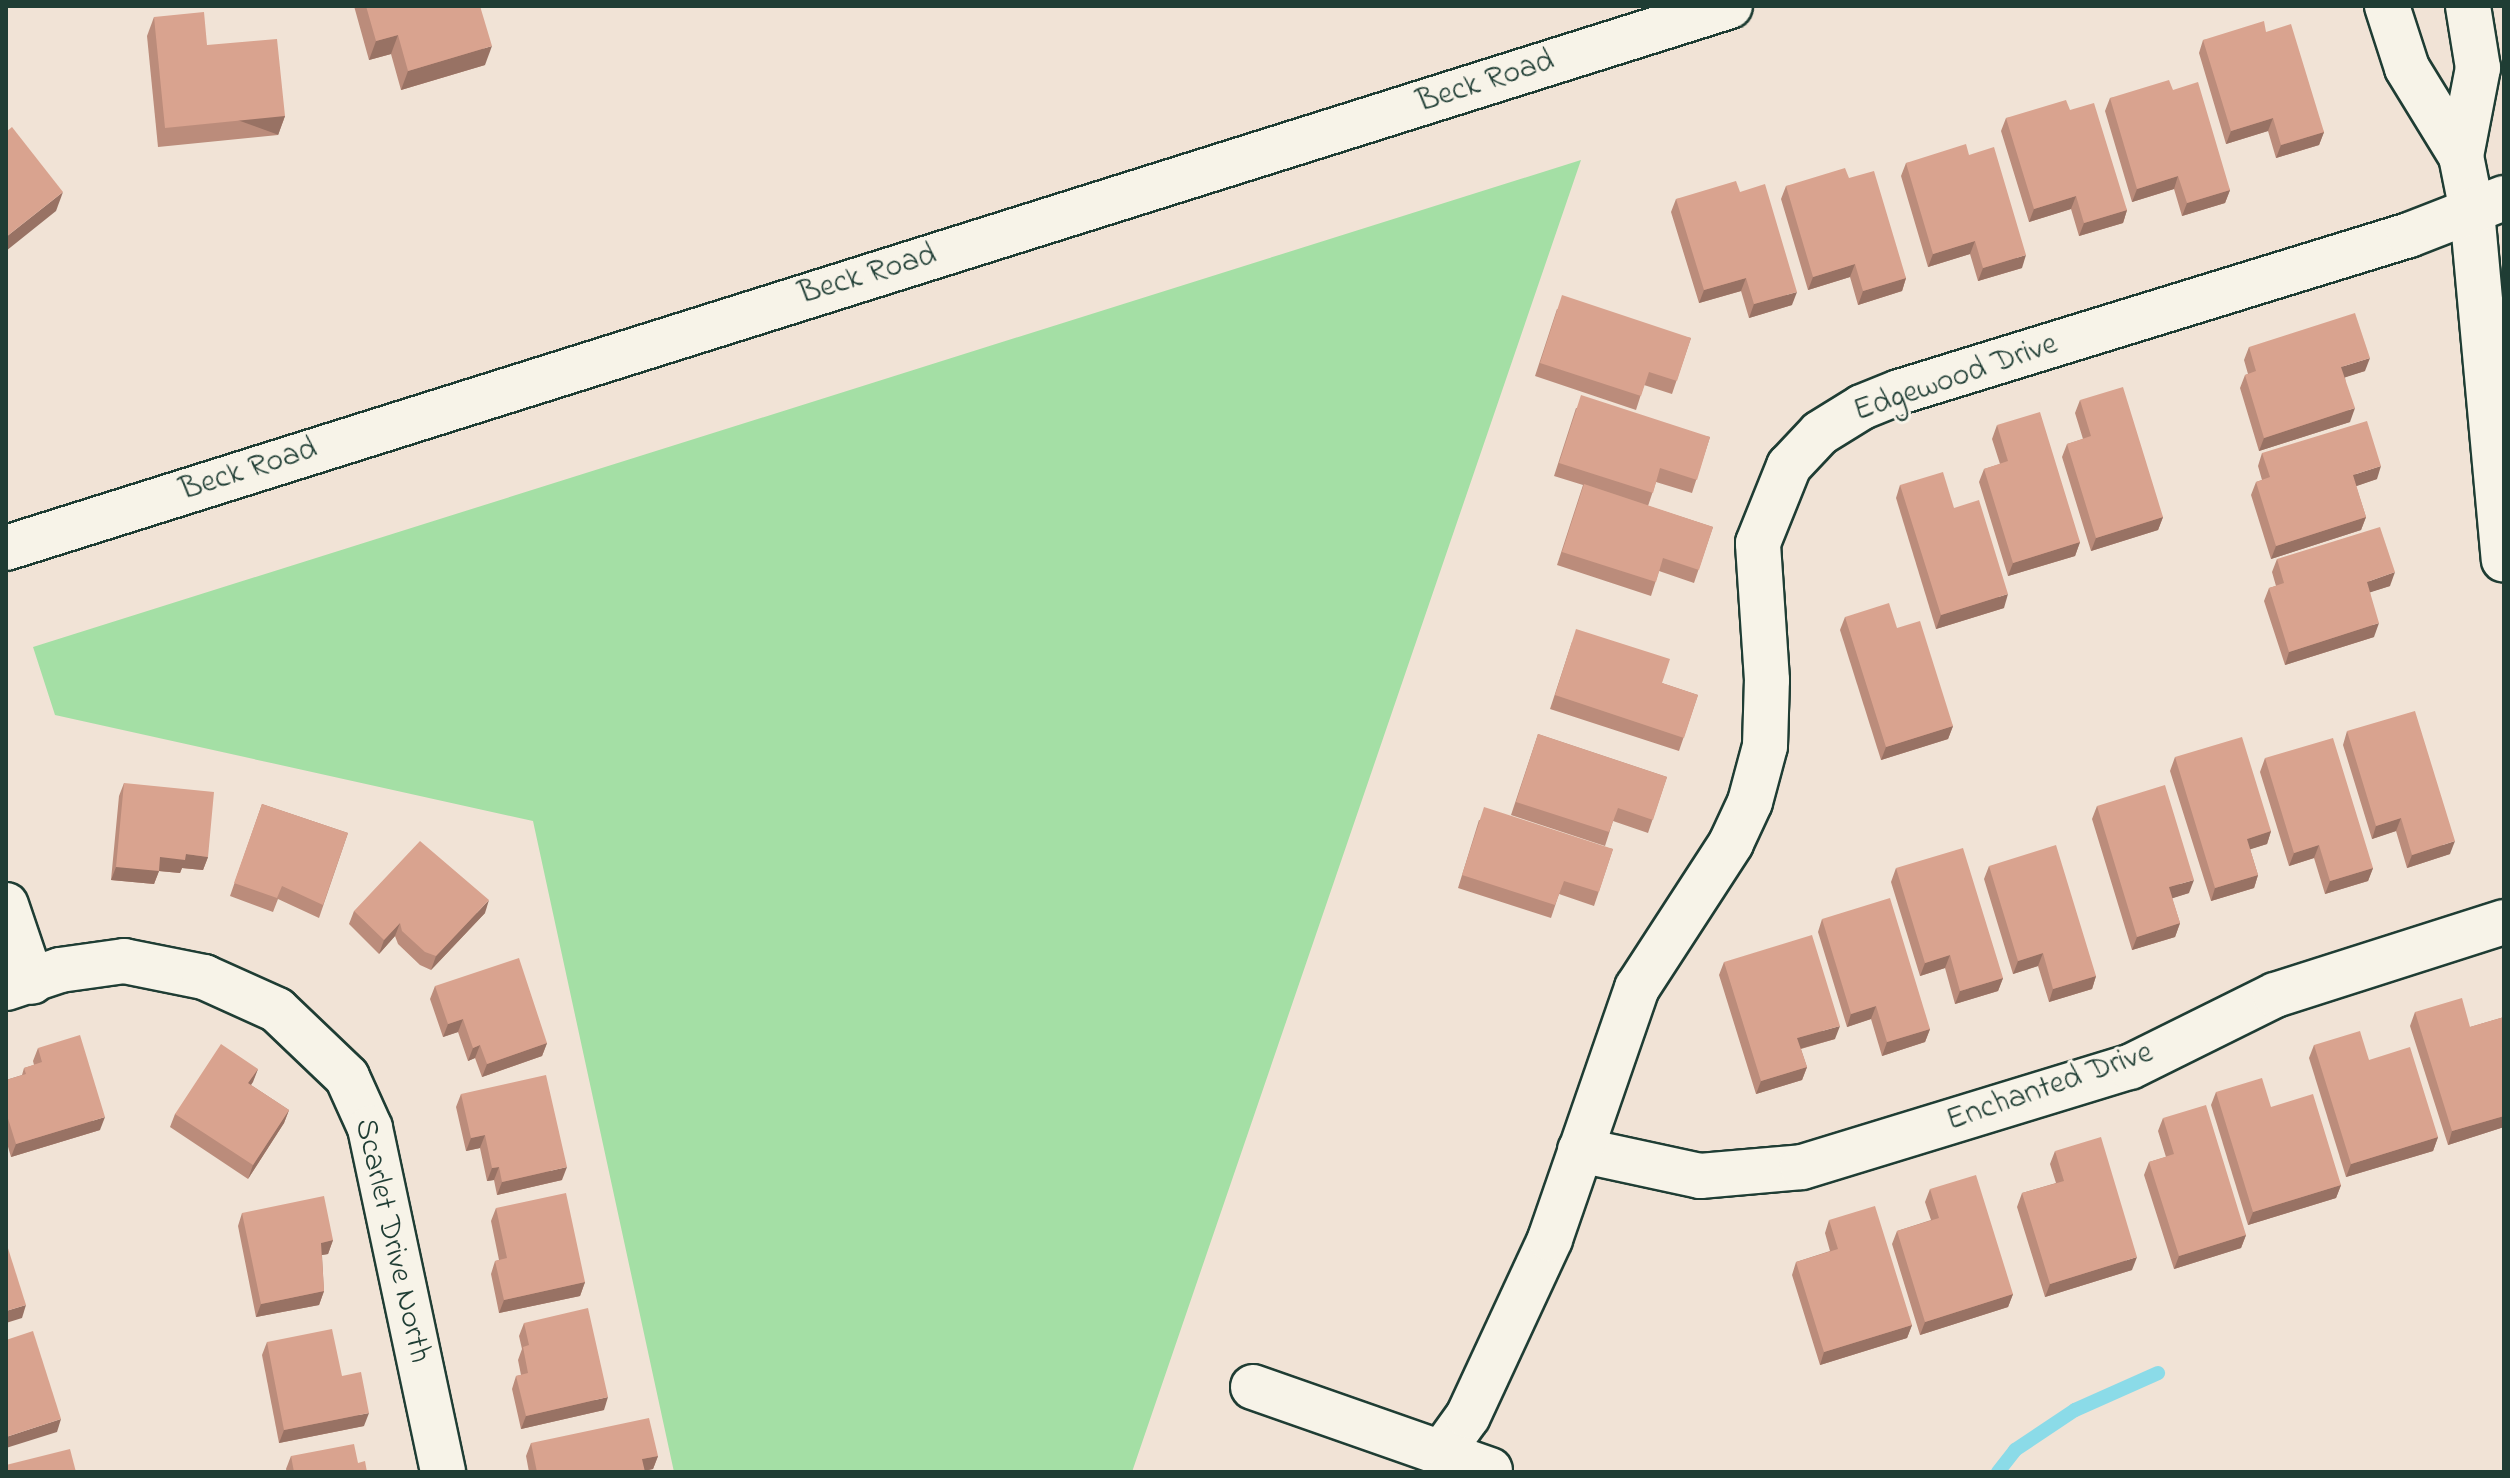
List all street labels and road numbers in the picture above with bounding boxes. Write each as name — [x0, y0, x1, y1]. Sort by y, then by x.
street label: Beck Road — [1413, 43, 1559, 123]
street label: Beck Road — [795, 237, 941, 315]
street label: Edgewood Drive — [1849, 326, 2063, 432]
street label: Beck Road — [176, 431, 322, 511]
street label: Enchanted Drive — [1942, 1035, 2158, 1141]
street label: Scarlet Drive North — [344, 1115, 438, 1367]

